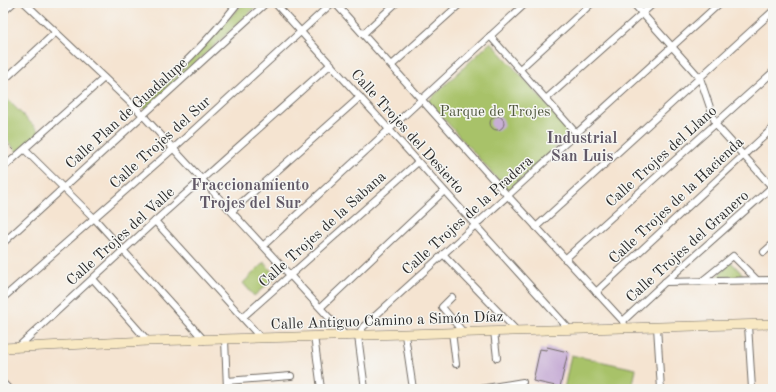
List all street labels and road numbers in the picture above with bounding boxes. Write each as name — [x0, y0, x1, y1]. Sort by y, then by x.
street label: Calle Plan de Guadalupe — [63, 56, 191, 172]
street label: Calle Trojes del Desierto — [347, 67, 466, 197]
street label: Calle Trojes del Sur — [108, 94, 214, 192]
street label: Calle Trojes del Llano — [604, 104, 720, 211]
street label: Calle Trojes de la Hacienda — [607, 135, 748, 267]
street label: Calle Trojes de la Pradera — [400, 153, 537, 279]
street label: Calle Trojes de la Sabana — [257, 169, 390, 291]
street label: Calle Trojes del Valle — [64, 185, 178, 289]
street label: Calle Trojes del Granero — [624, 188, 752, 306]
street label: Calle Antiguo Camino a Simón Díaz — [270, 310, 504, 333]

